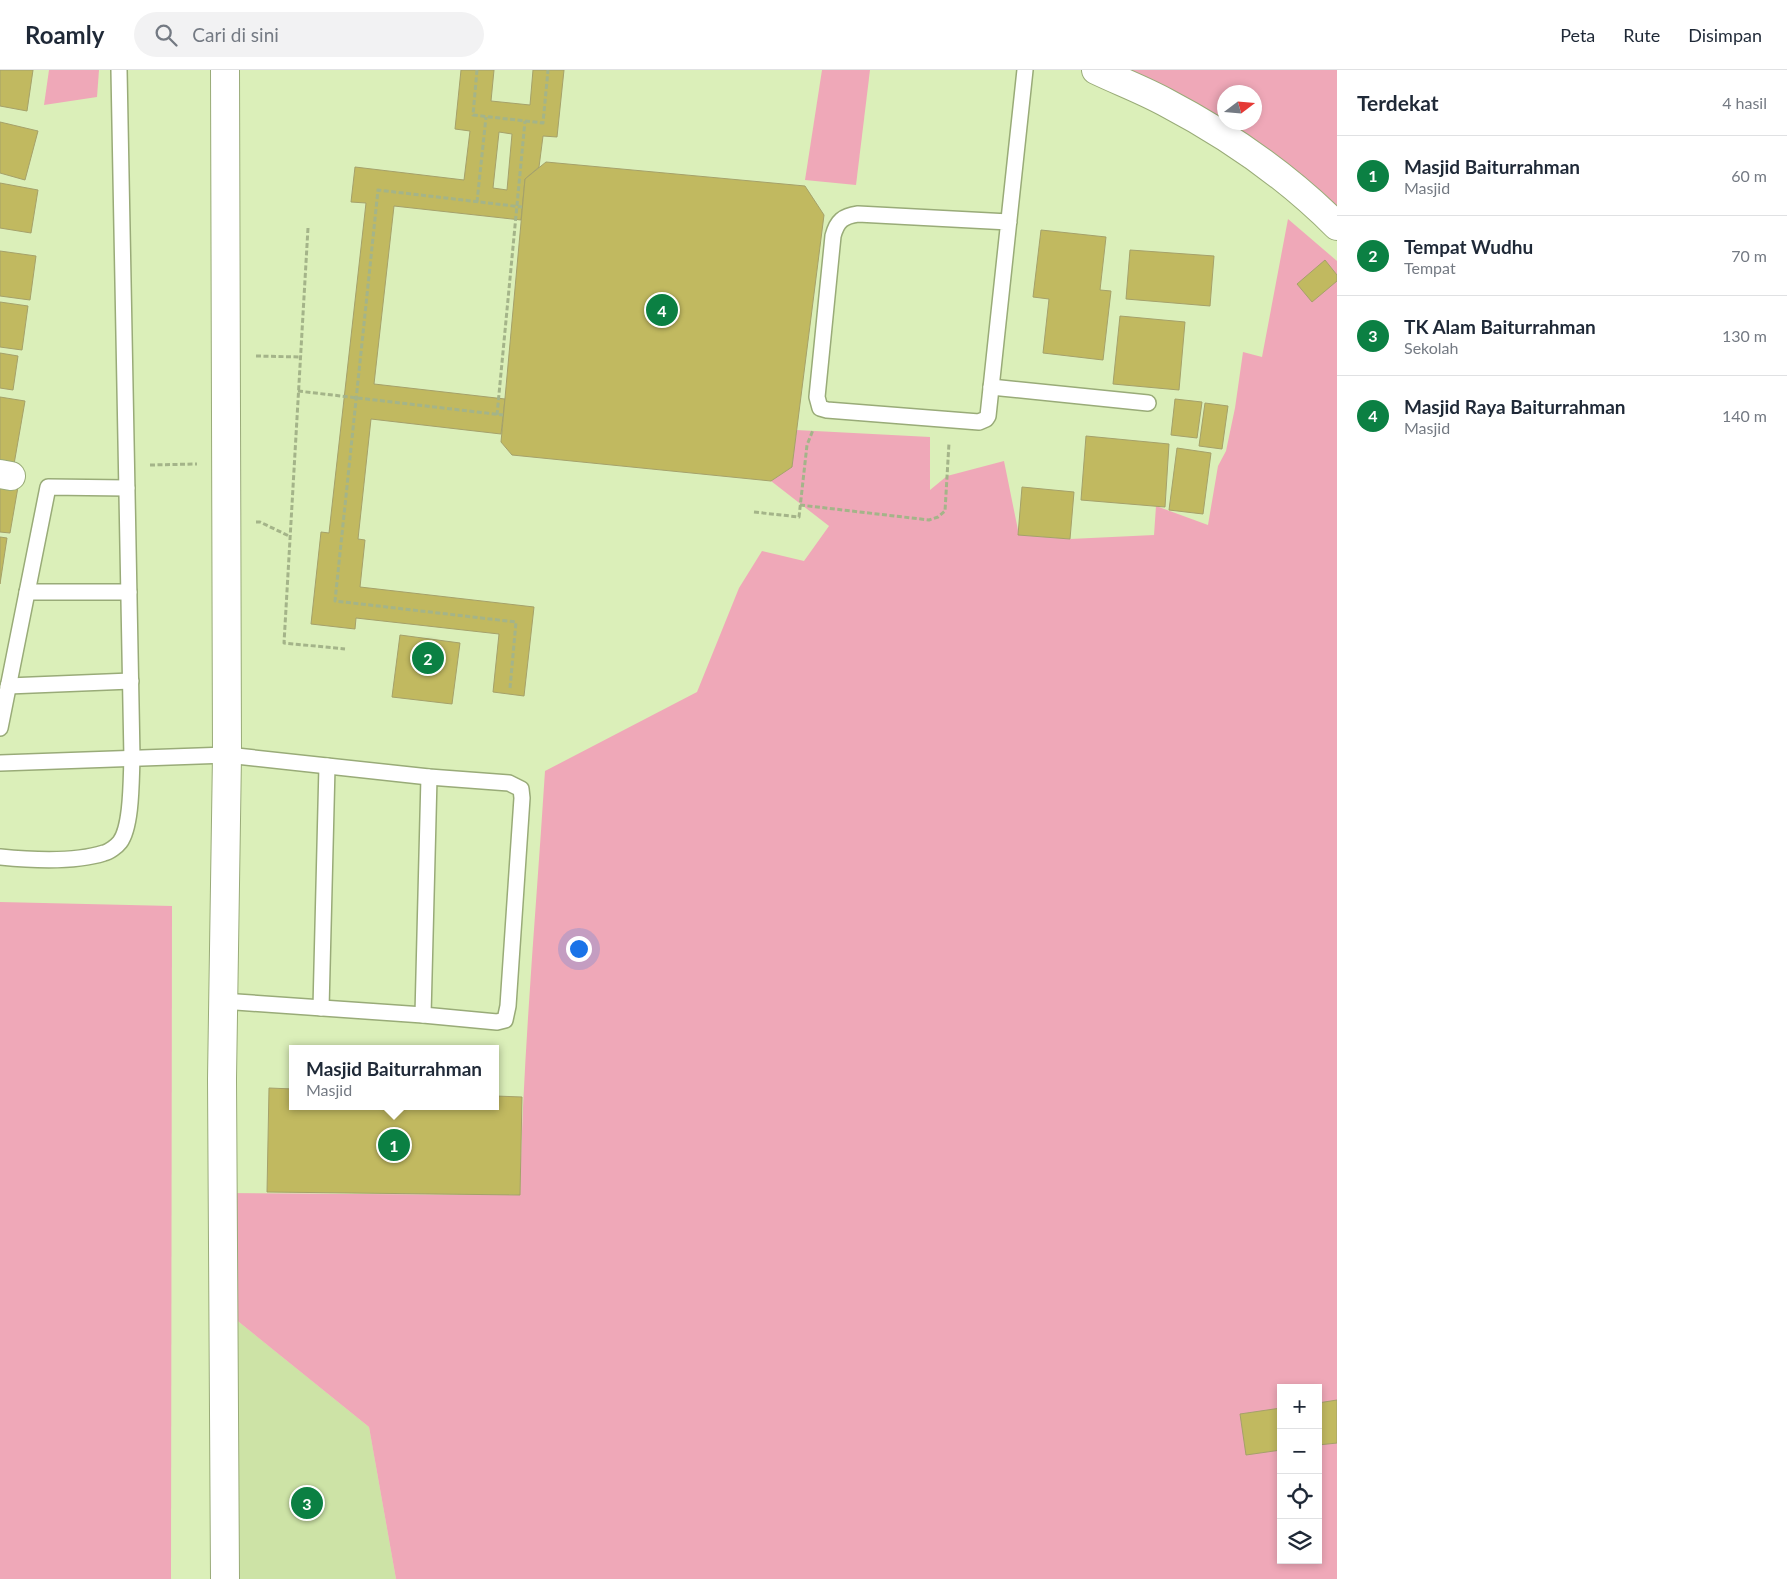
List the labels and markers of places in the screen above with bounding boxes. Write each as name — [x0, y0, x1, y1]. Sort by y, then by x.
pin: 4 — [646, 291, 678, 329]
pin: 2 — [412, 639, 444, 677]
pin: 1 — [378, 1126, 410, 1164]
pin: 3 — [291, 1484, 323, 1522]

